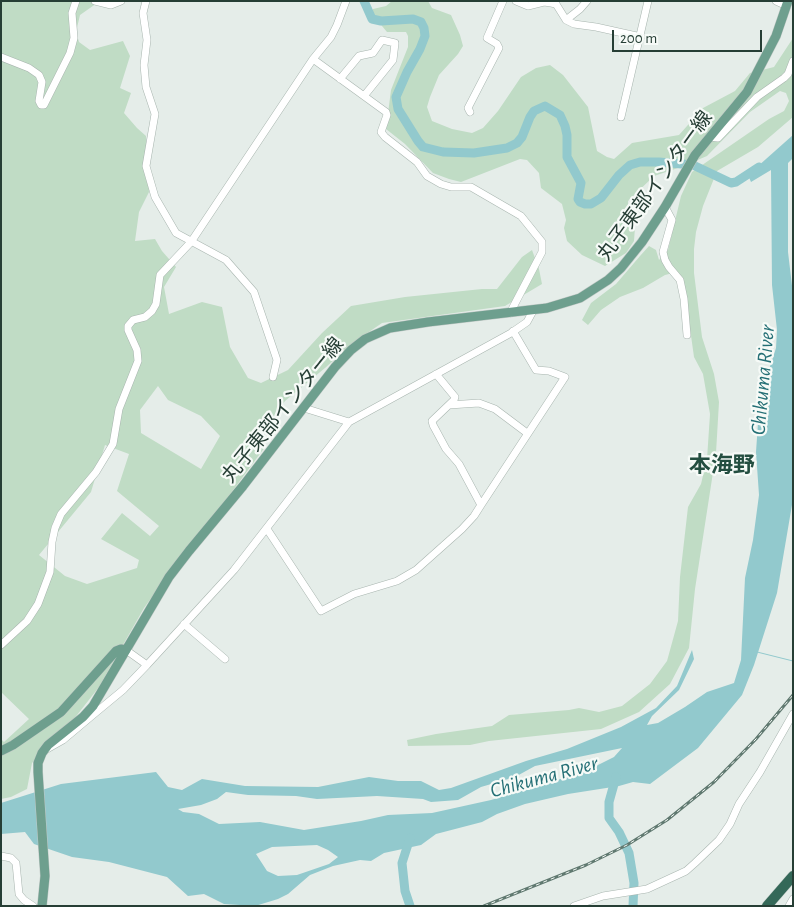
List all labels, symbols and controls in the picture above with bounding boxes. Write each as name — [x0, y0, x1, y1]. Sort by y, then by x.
scale bar — [614, 20, 764, 52]
text: 200 m — [620, 31, 657, 46]
street label: 丸子東部インター線 — [592, 106, 718, 266]
water label: Chikuma River — [746, 324, 780, 436]
street label: 丸子東部インター線 — [217, 333, 349, 487]
district label: 本海野 — [689, 452, 755, 478]
water label: Chikuma River — [487, 751, 601, 803]

